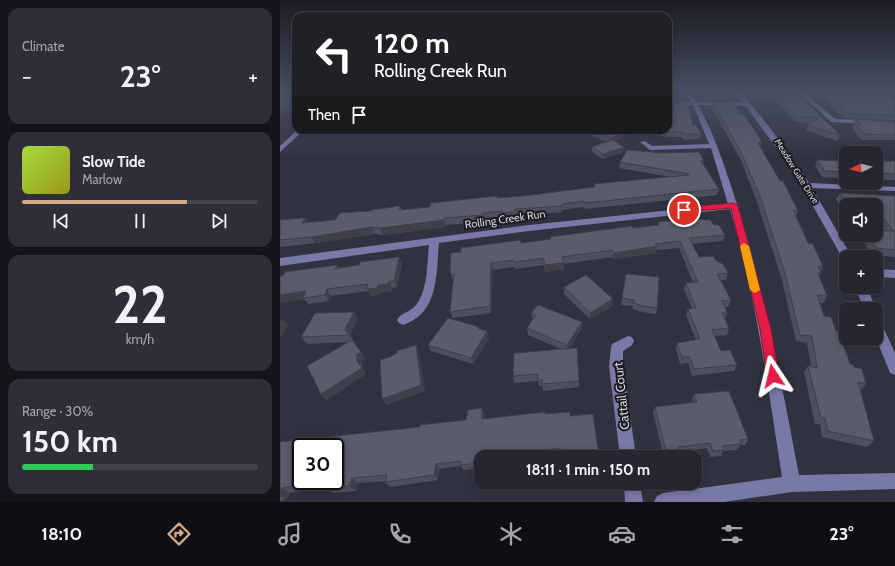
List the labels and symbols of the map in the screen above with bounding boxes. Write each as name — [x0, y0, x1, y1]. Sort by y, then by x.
street label: Meadow Gate Drive — [773, 136, 822, 206]
north arrow — [839, 146, 883, 190]
pin — [667, 193, 701, 227]
street label: Rolling Creek Run — [464, 206, 546, 232]
position arrow — [752, 355, 794, 397]
street label: Cattail Court — [609, 361, 633, 431]
speed limit sign: 30 — [292, 438, 344, 490]

